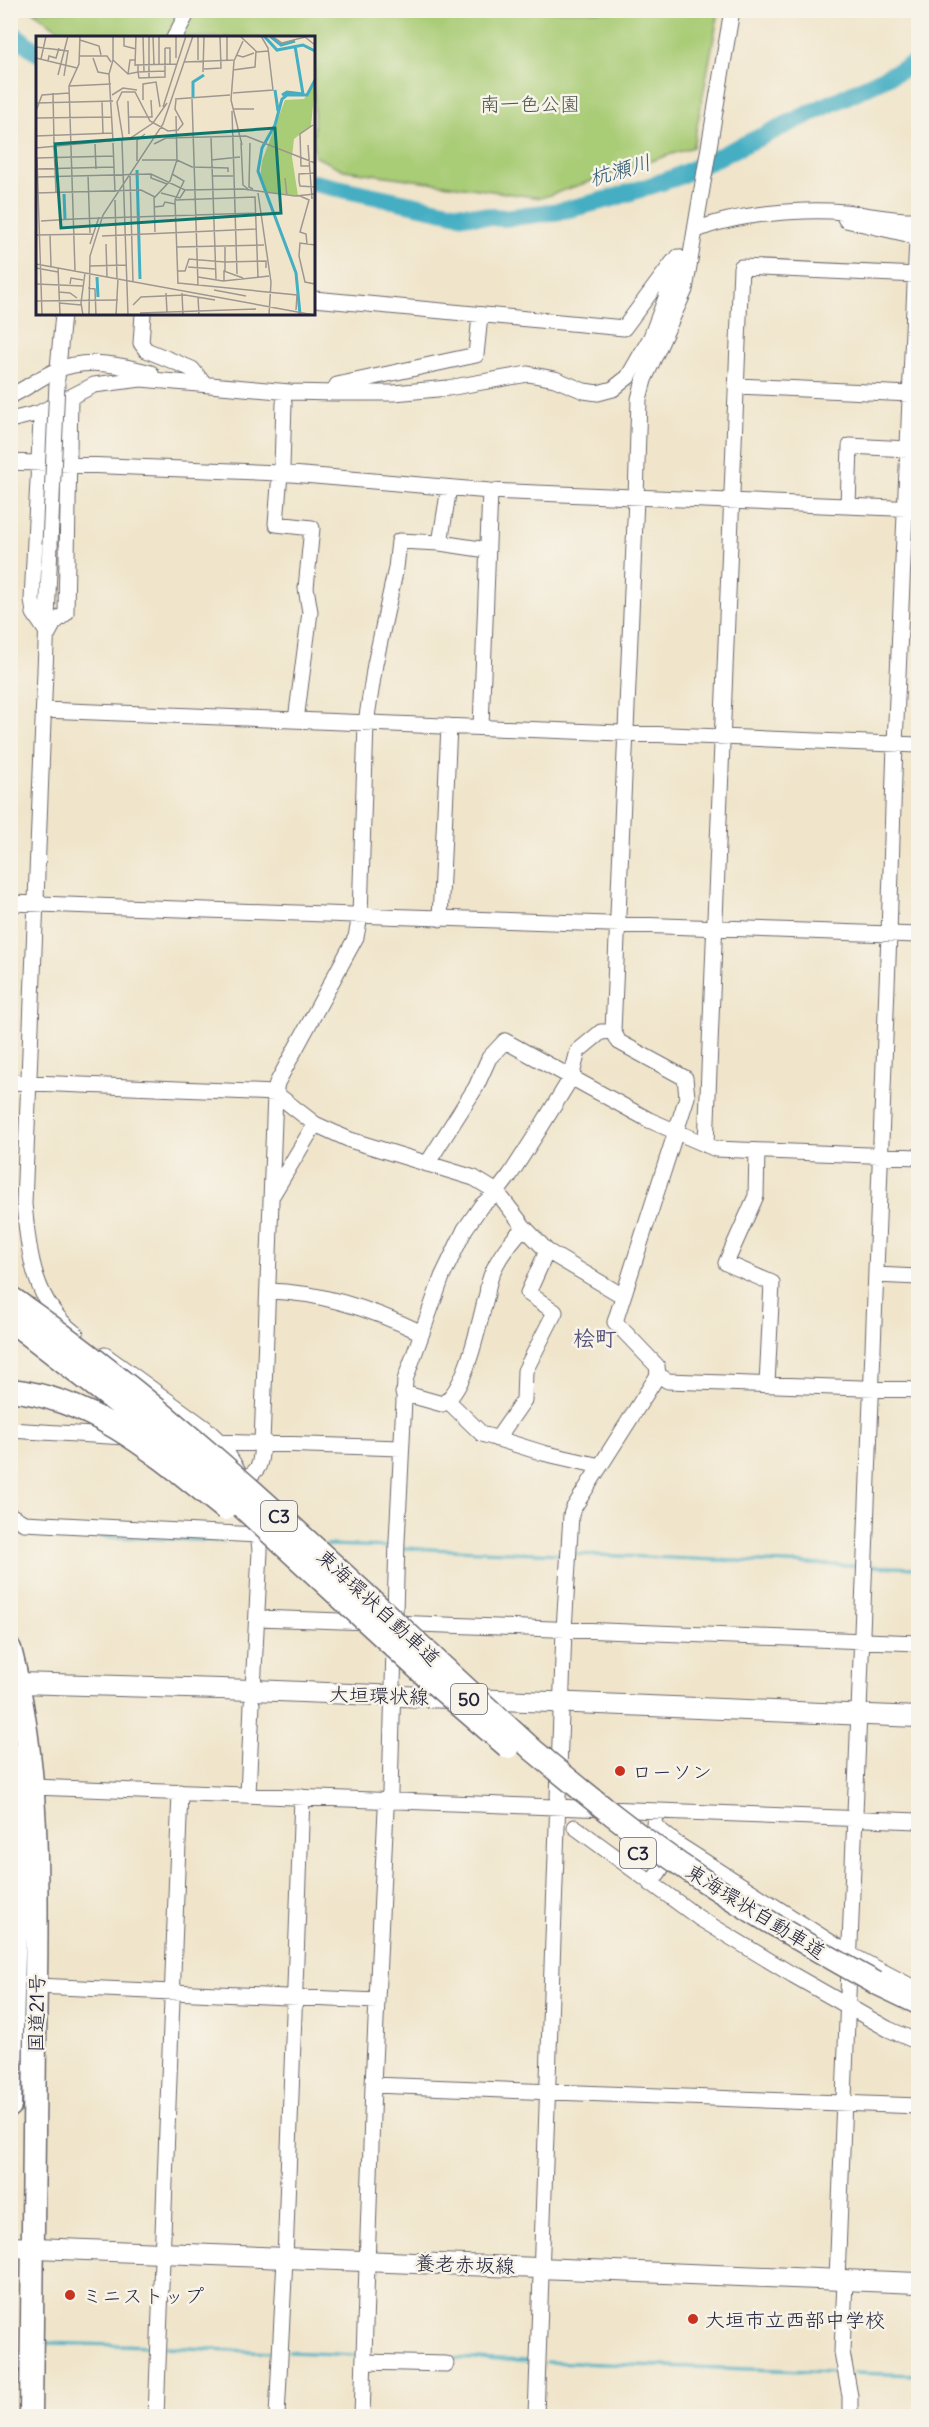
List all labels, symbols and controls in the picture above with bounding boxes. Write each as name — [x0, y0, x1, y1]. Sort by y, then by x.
inset map — [36, 36, 315, 315]
park label: 南一色公園 — [480, 91, 580, 116]
water label: 杭瀬川 — [586, 148, 654, 192]
district label: 桧町 — [573, 1324, 617, 1352]
road number: C3 — [261, 1501, 297, 1531]
street label: 東海環状自動車道 — [312, 1543, 446, 1671]
street label: 大垣環状線 — [329, 1681, 429, 1709]
road number: 50 — [451, 1684, 487, 1714]
place label: ローソン — [632, 1759, 712, 1784]
marker: ローソン — [613, 1764, 627, 1778]
road number: C3 — [620, 1838, 656, 1868]
street label: 東海環状自動車道 — [682, 1858, 830, 1964]
street label: 国道21号 — [23, 1973, 49, 2053]
street label: 養老赤坂線 — [415, 2250, 515, 2278]
place label: ミニストップ — [82, 2283, 204, 2308]
marker: ミニストップ — [63, 2288, 77, 2302]
place label: 大垣市立西部中学校 — [705, 2307, 885, 2332]
marker: 大垣市立西部中学校 — [686, 2312, 700, 2326]

